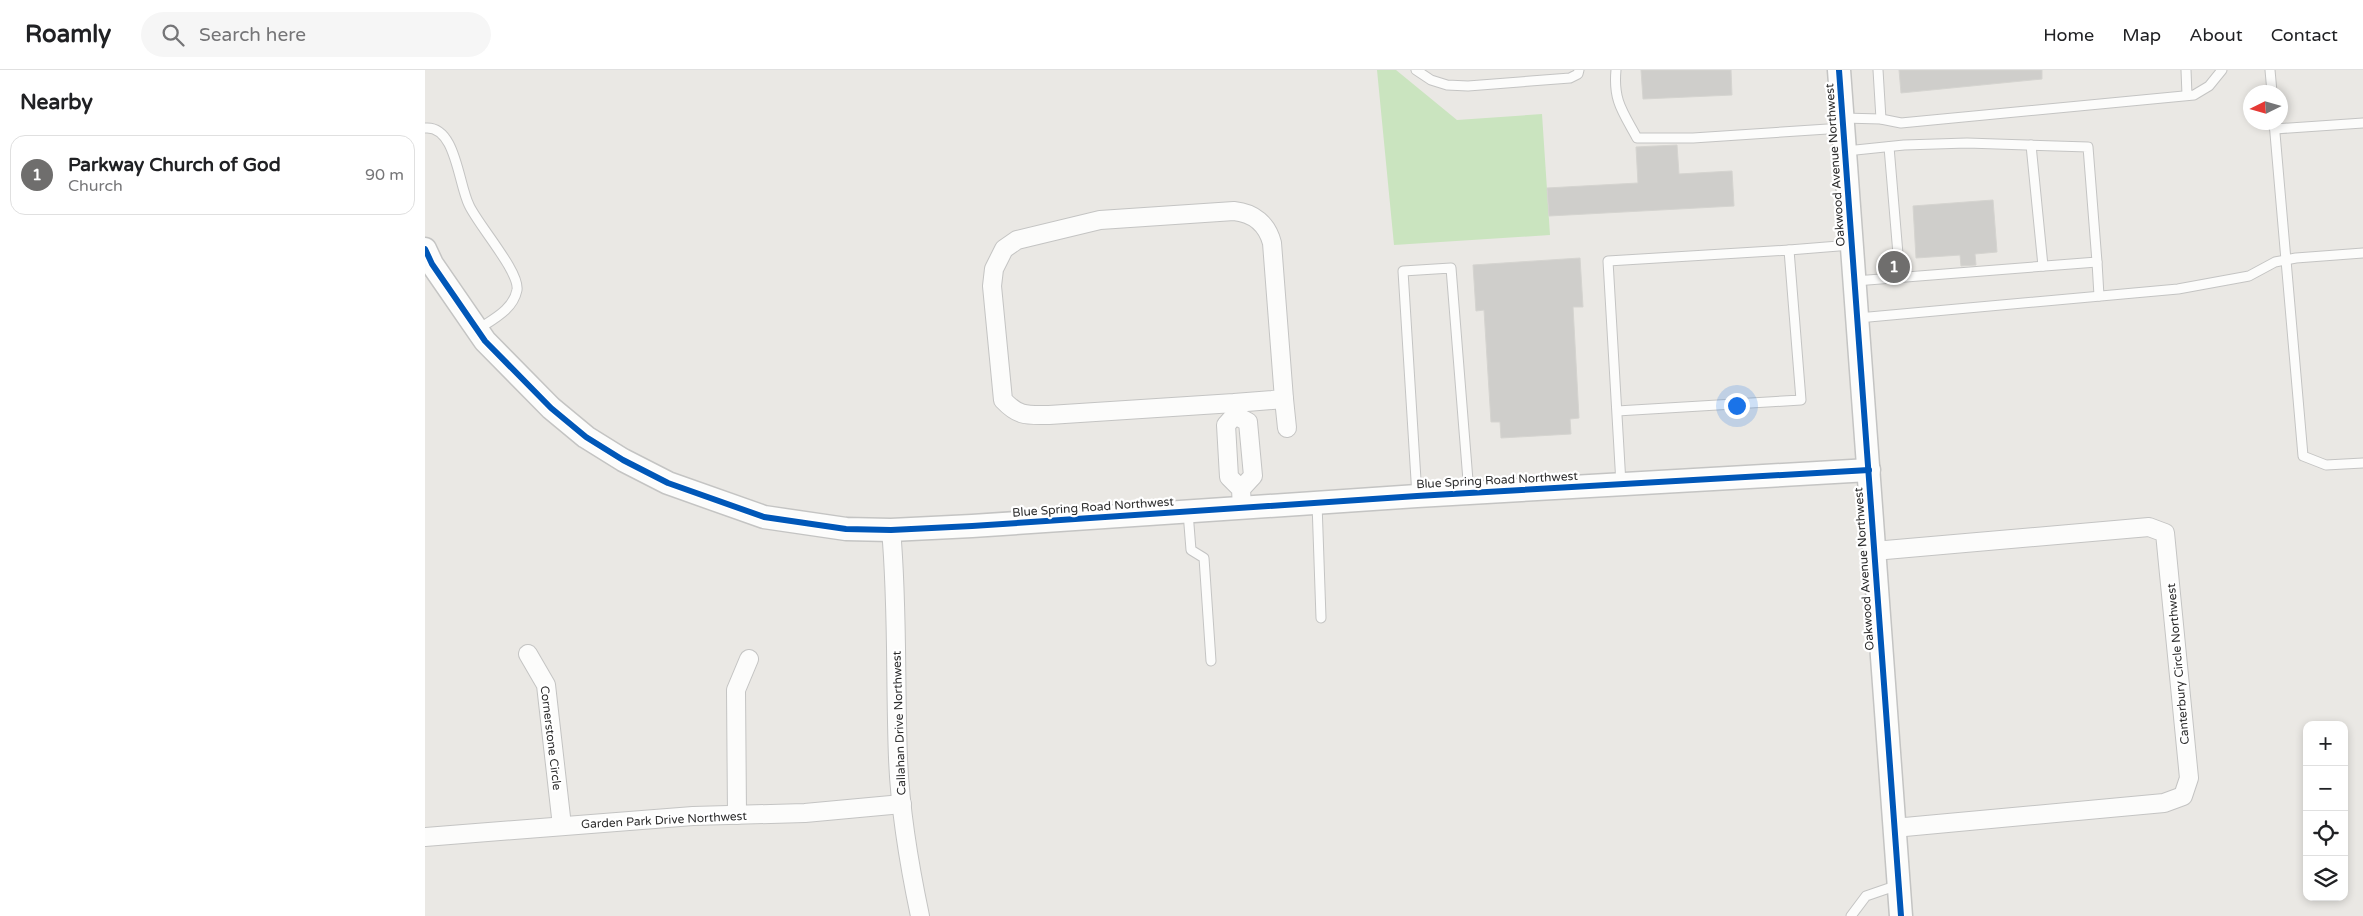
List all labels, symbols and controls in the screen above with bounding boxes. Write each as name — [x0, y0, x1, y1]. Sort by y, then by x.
search box — [141, 12, 491, 57]
text: Roamly — [25, 20, 111, 49]
icon: search — [159, 21, 187, 49]
text: Search here — [199, 24, 306, 46]
text: Home — [2043, 24, 2094, 46]
text: Map — [2122, 24, 2161, 46]
text: About — [2189, 24, 2243, 46]
text: Contact — [2271, 24, 2338, 46]
street label: Oakwood Avenue Northwest — [1822, 83, 1848, 247]
north arrow — [2243, 85, 2288, 130]
text: Nearby — [20, 90, 93, 115]
text: Parkway Church of God — [68, 154, 281, 176]
text: 1 — [32, 165, 42, 185]
text: 90 m — [365, 165, 404, 185]
text: Church — [68, 176, 123, 196]
pin: 1 — [1878, 248, 1910, 286]
your location — [1724, 393, 1750, 419]
street label: Blue Spring Road Northwest — [1416, 469, 1579, 491]
street label: Oakwood Avenue Northwest — [1851, 487, 1877, 651]
street label: Blue Spring Road Northwest — [1012, 494, 1175, 520]
street label: Canterbury Circle Northwest — [2164, 582, 2192, 745]
street label: Callahan Drive Northwest — [889, 650, 909, 796]
street label: Cornerstone Circle — [538, 685, 564, 791]
map controls — [2303, 721, 2348, 901]
button: + — [2303, 721, 2348, 766]
button: − — [2303, 766, 2348, 811]
street label: Garden Park Drive Northwest — [581, 809, 748, 831]
button: locate — [2303, 811, 2348, 856]
button: layers — [2303, 856, 2348, 901]

